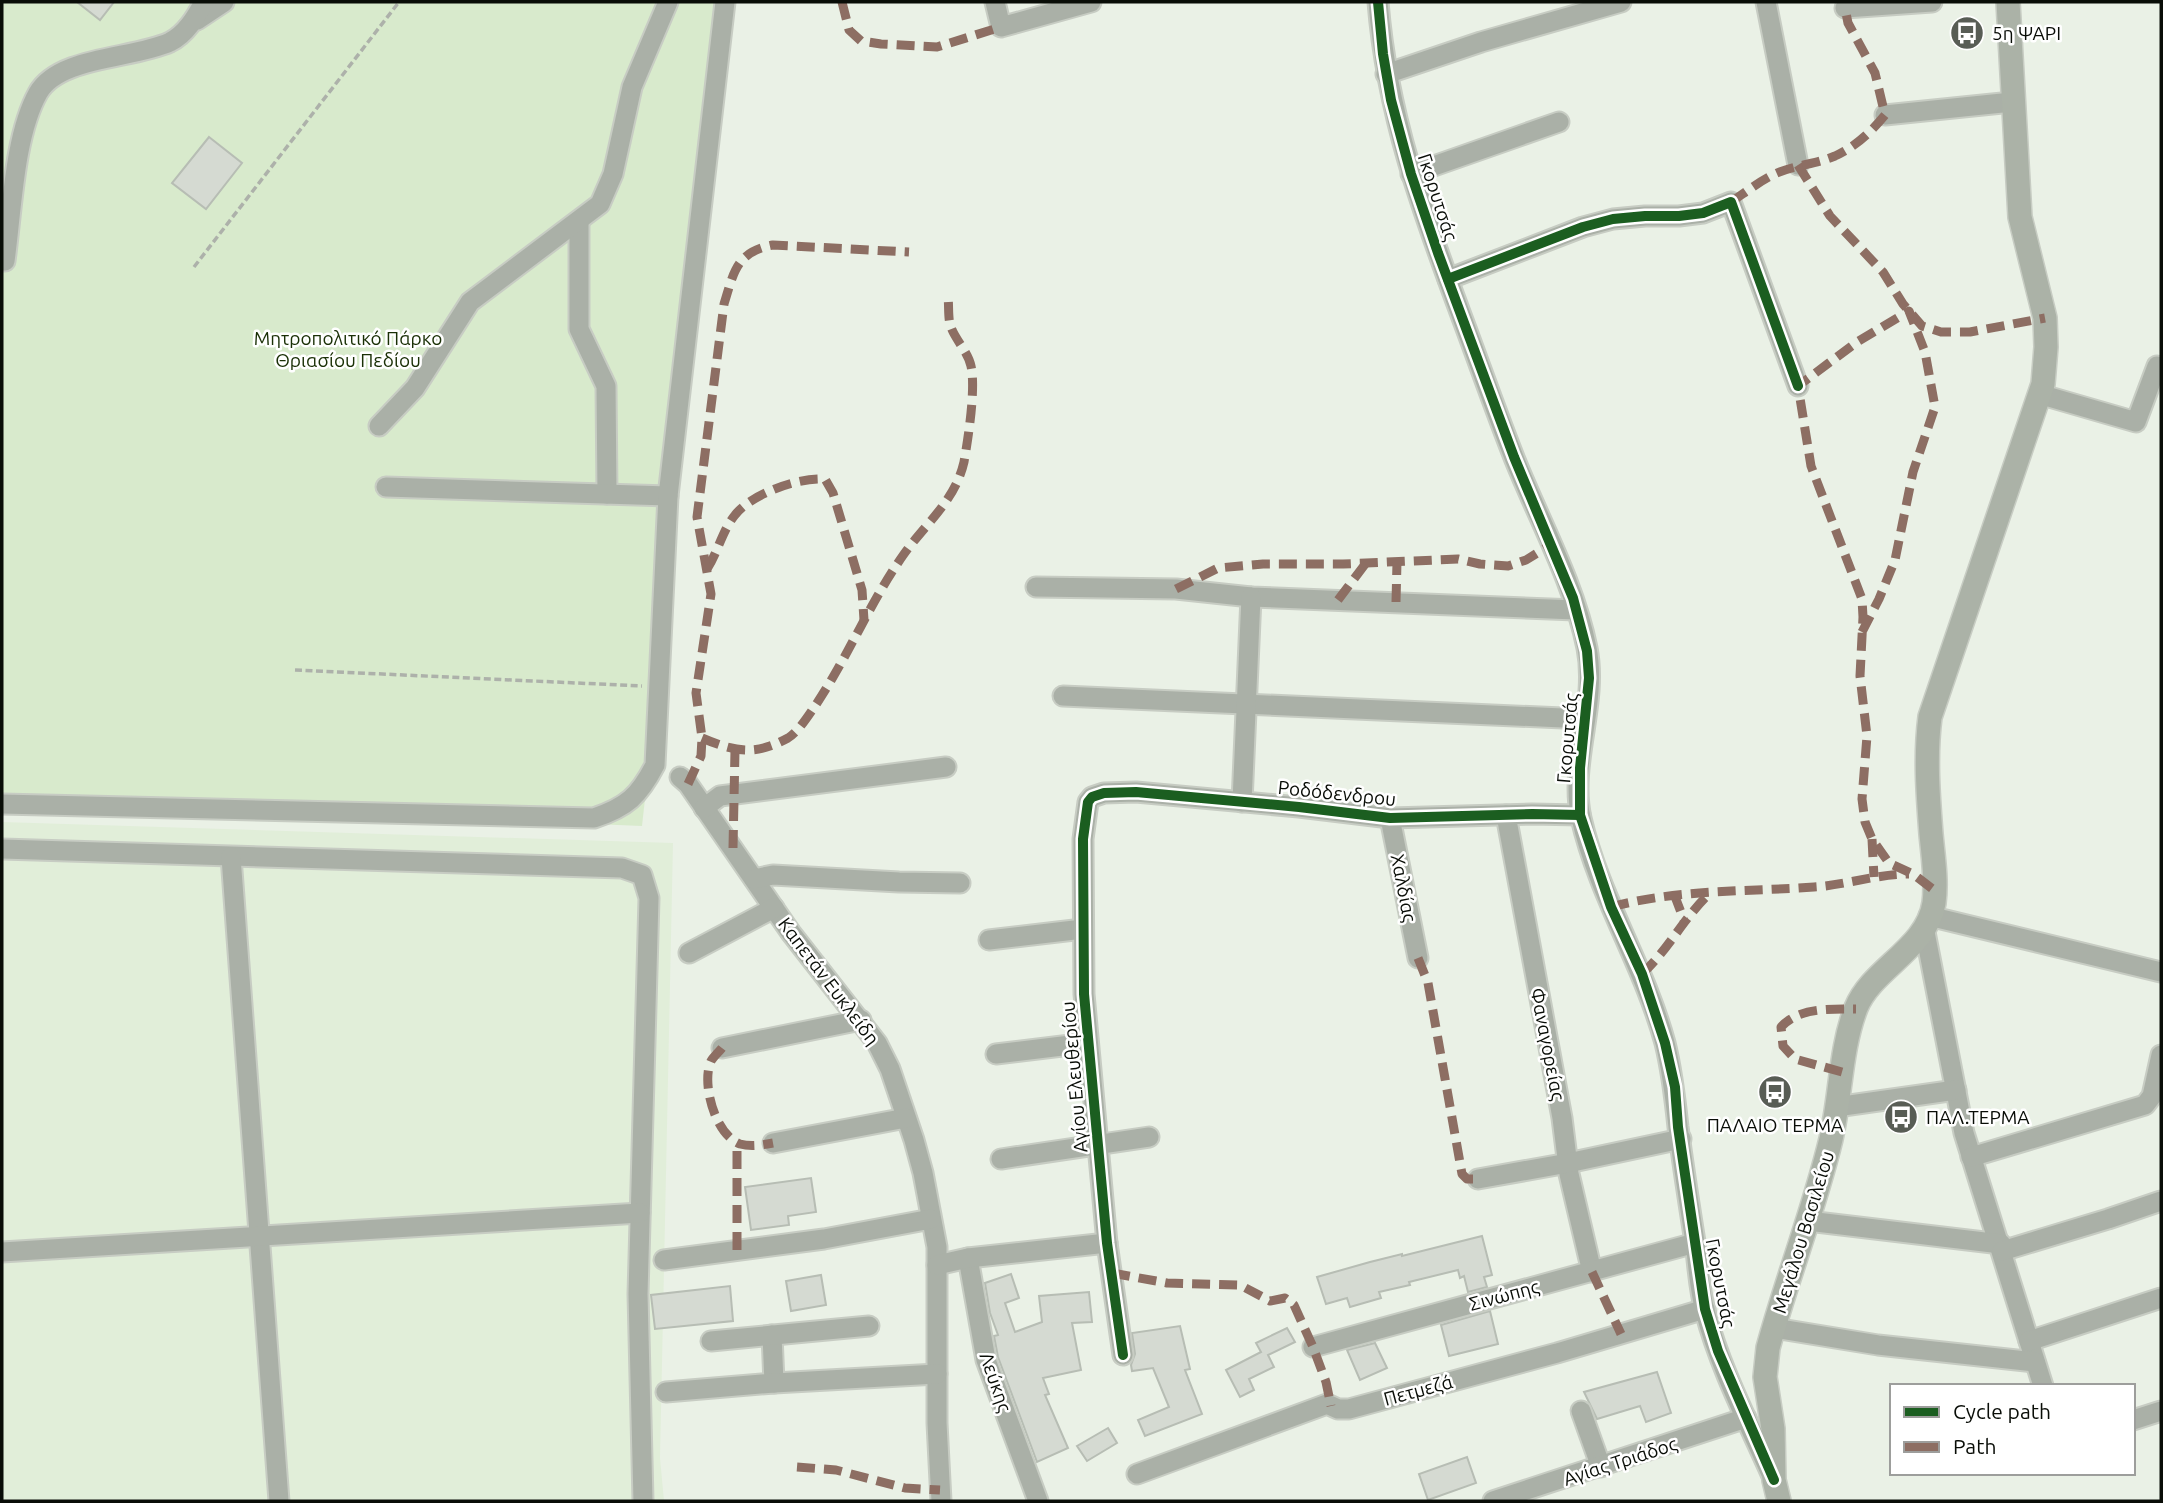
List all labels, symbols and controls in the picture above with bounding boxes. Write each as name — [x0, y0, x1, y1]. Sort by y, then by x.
bus stop icon: 5η ΨΑΡΙ — [1948, 14, 1986, 52]
place label: 5η ΨΑΡΙ — [1992, 22, 2061, 44]
street label: Γκορυτσάς — [1414, 151, 1463, 244]
park label: Μητροπολιτικό Πάρκο Θριασίου Πεδίου — [254, 327, 442, 371]
street label: Γκορυτσάς — [1552, 692, 1582, 784]
street label: Ροδόδενδρου — [1277, 776, 1397, 810]
street label: Χαλδίας — [1387, 852, 1421, 924]
street label: Καπετάν Ευκλείδη — [774, 913, 884, 1049]
street label: Φαναγορείας — [1526, 986, 1570, 1103]
street label: Αγίου Ελευθερίου — [1056, 1000, 1092, 1154]
bus stop icon: ΠΑΛΑΙΟ ΤΕΡΜΑ — [1756, 1073, 1794, 1111]
bus stop icon: ΠΑΛ.ΤΕΡΜΑ — [1882, 1098, 1920, 1136]
place label: ΠΑΛ.ΤΕΡΜΑ — [1926, 1106, 2030, 1128]
place label: ΠΑΛΑΙΟ ΤΕΡΜΑ — [1707, 1114, 1844, 1136]
street label: Μεγάλου Βασιλείου — [1768, 1148, 1838, 1316]
street label: Γκορυτσάς — [1702, 1237, 1740, 1330]
street label: Σινώπης — [1467, 1275, 1542, 1315]
street label: Λεύκης — [976, 1349, 1017, 1415]
street label: Πετμεζά — [1381, 1370, 1455, 1410]
legend — [1890, 1384, 2135, 1475]
text: Cycle path — [1953, 1399, 2051, 1423]
street label: Αγίας Τριάδος — [1560, 1432, 1680, 1490]
text: Path — [1953, 1434, 1996, 1458]

